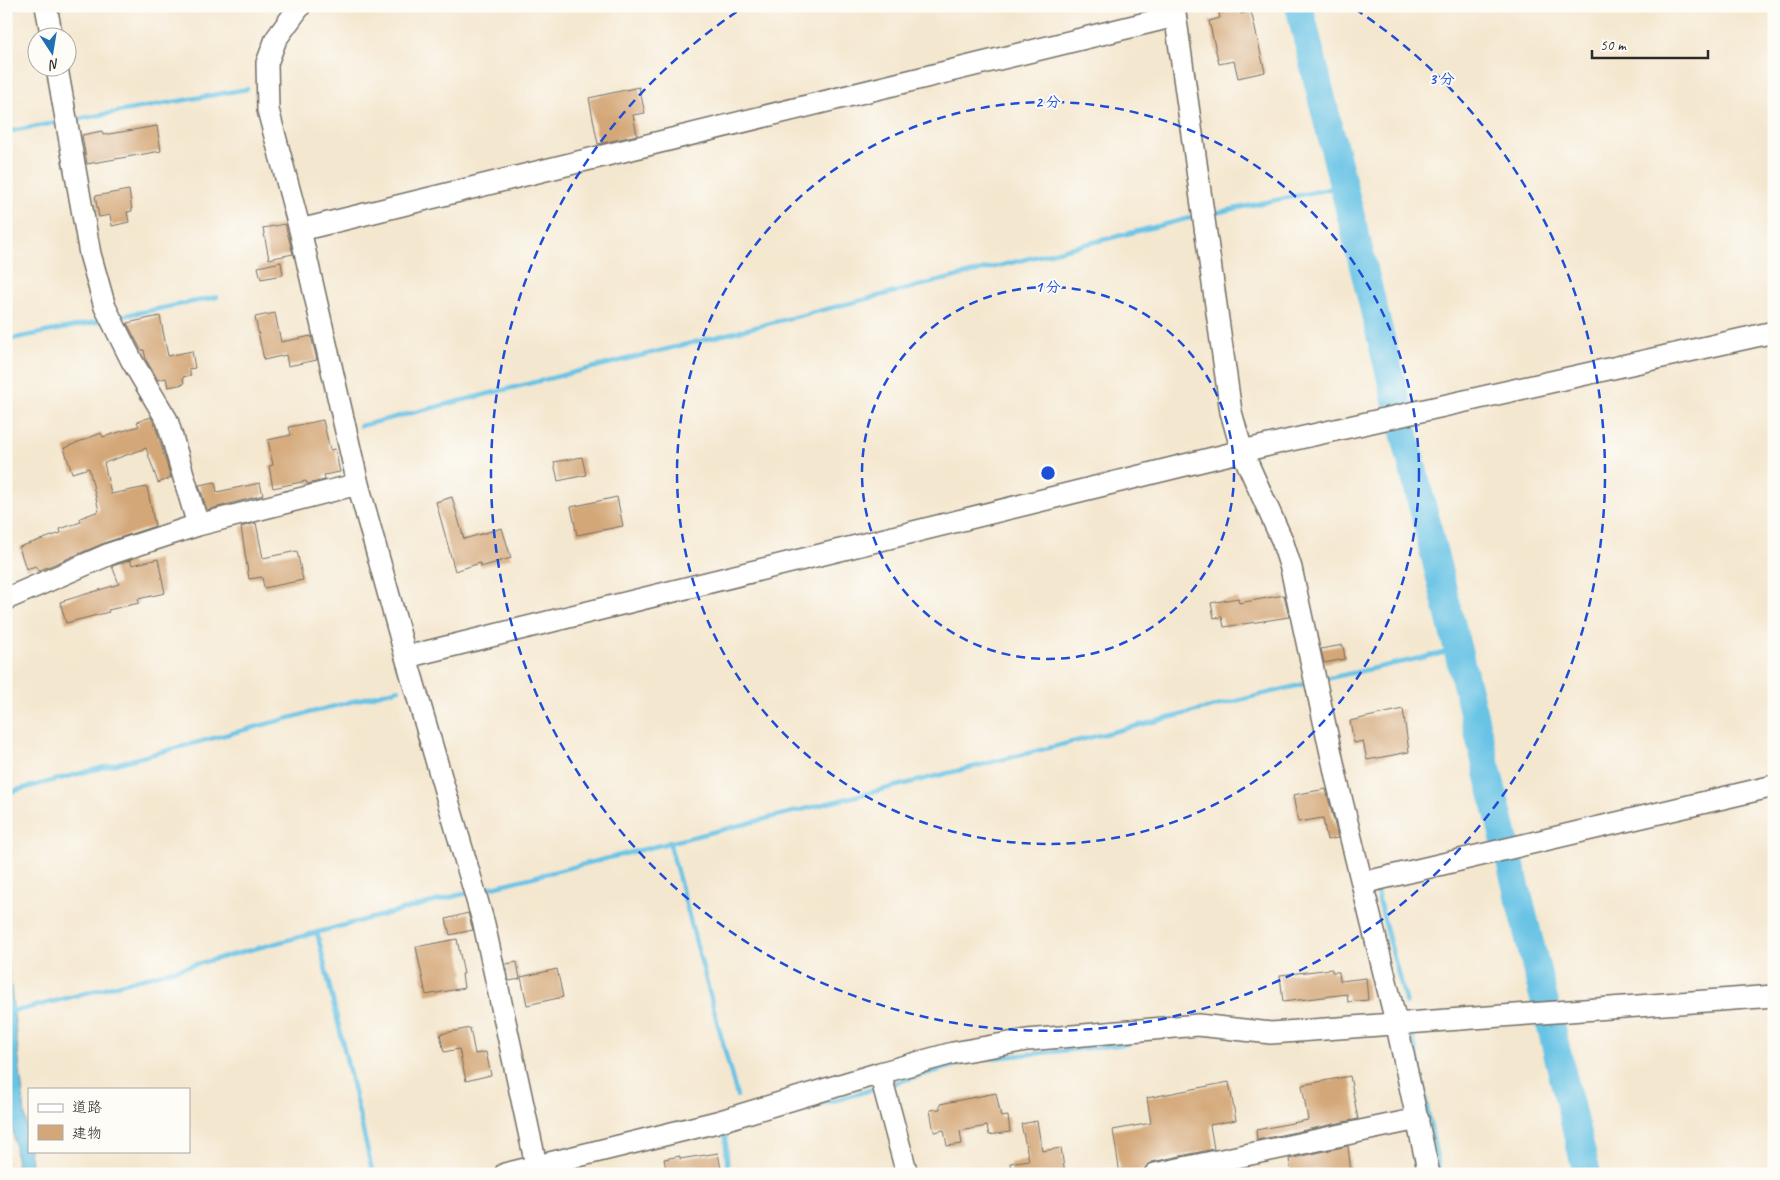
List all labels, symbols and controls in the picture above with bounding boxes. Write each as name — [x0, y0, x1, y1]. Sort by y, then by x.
north arrow — [28, 28, 78, 78]
scale bar — [1592, 28, 1709, 60]
text: 50 m — [1600, 36, 1627, 55]
text: N — [46, 55, 61, 74]
text: 3 分 — [1429, 70, 1455, 89]
text: 2 分 — [1035, 93, 1061, 112]
text: 1 分 — [1035, 278, 1061, 297]
centre of rings — [1039, 464, 1057, 482]
legend — [28, 1088, 190, 1152]
text: 道路 — [72, 1098, 102, 1117]
text: 建物 — [72, 1124, 102, 1143]

